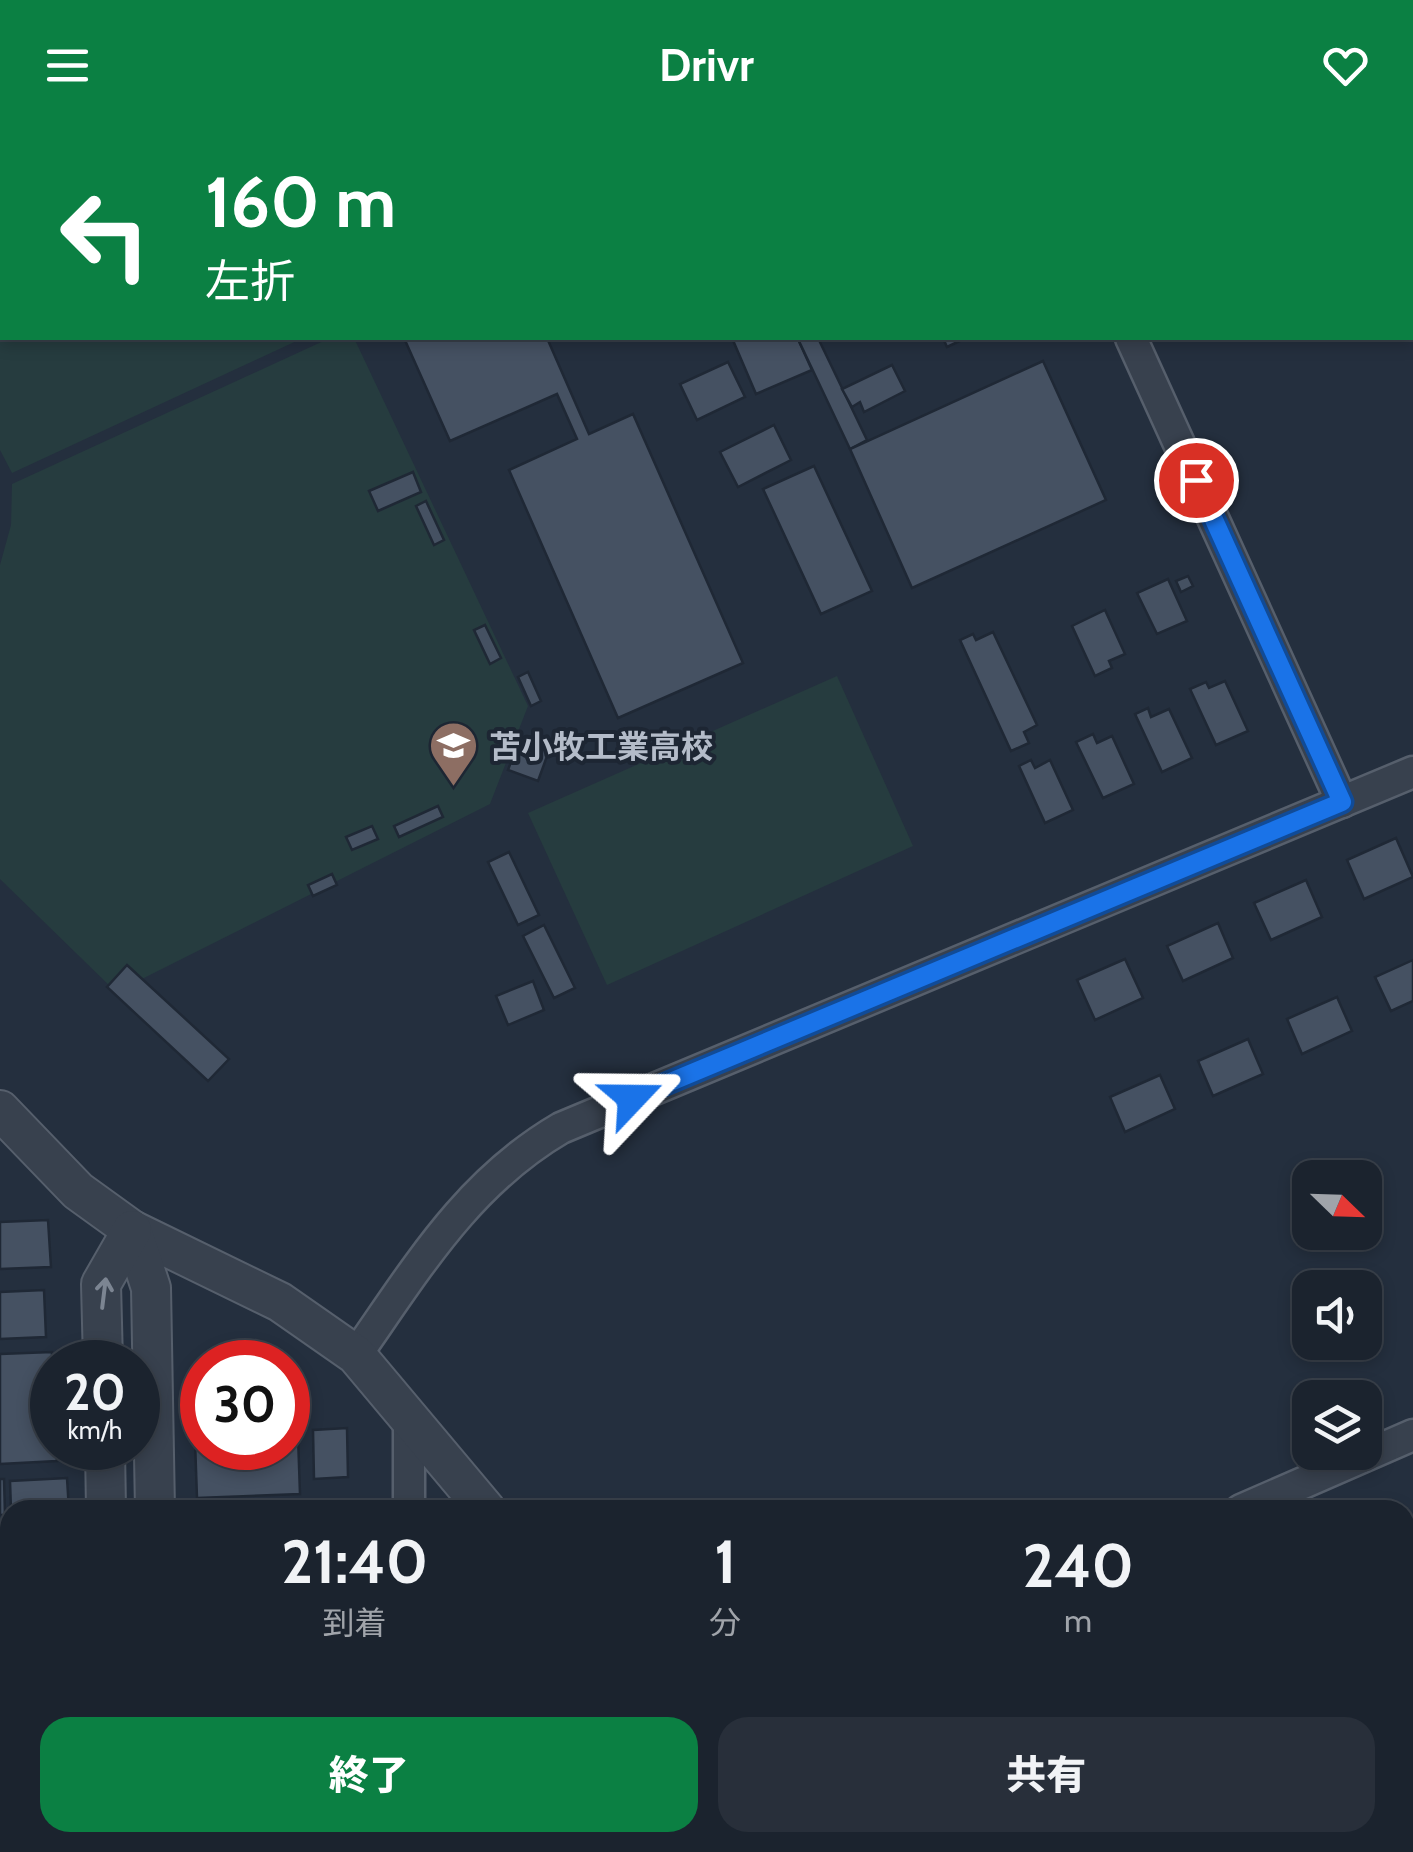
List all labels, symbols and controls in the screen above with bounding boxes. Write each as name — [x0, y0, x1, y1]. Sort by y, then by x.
icon: menu — [40, 38, 95, 93]
text: Drivr — [659, 38, 754, 92]
icon: heart — [1318, 38, 1373, 93]
text: 160 m — [205, 159, 396, 245]
icon: left — [40, 170, 170, 300]
text: 左折 — [205, 254, 295, 308]
pin — [1154, 438, 1239, 523]
icon: arrive — [1169, 453, 1224, 508]
school or university icon: 苫小牧工業高校 — [428, 720, 480, 788]
place label: 苫小牧工業高校 — [489, 727, 713, 766]
position arrow — [580, 1046, 684, 1150]
north arrow — [1292, 1160, 1382, 1250]
map controls — [1292, 1160, 1382, 1470]
button: sound — [1292, 1270, 1382, 1360]
one-way arrow — [95, 1277, 114, 1310]
speed limit sign: 30 — [180, 1340, 310, 1470]
text: 20 — [64, 1362, 126, 1423]
button: layers — [1292, 1380, 1382, 1470]
text: km/h — [68, 1415, 122, 1445]
text: 21:40 — [281, 1525, 428, 1598]
text: 1 — [714, 1525, 736, 1598]
text: 240 — [1022, 1529, 1134, 1602]
text: m — [1064, 1601, 1092, 1640]
text: 到着 — [323, 1603, 387, 1642]
text: 分 — [709, 1603, 741, 1642]
button: 終了 — [40, 1717, 698, 1832]
button: 共有 — [718, 1717, 1375, 1832]

